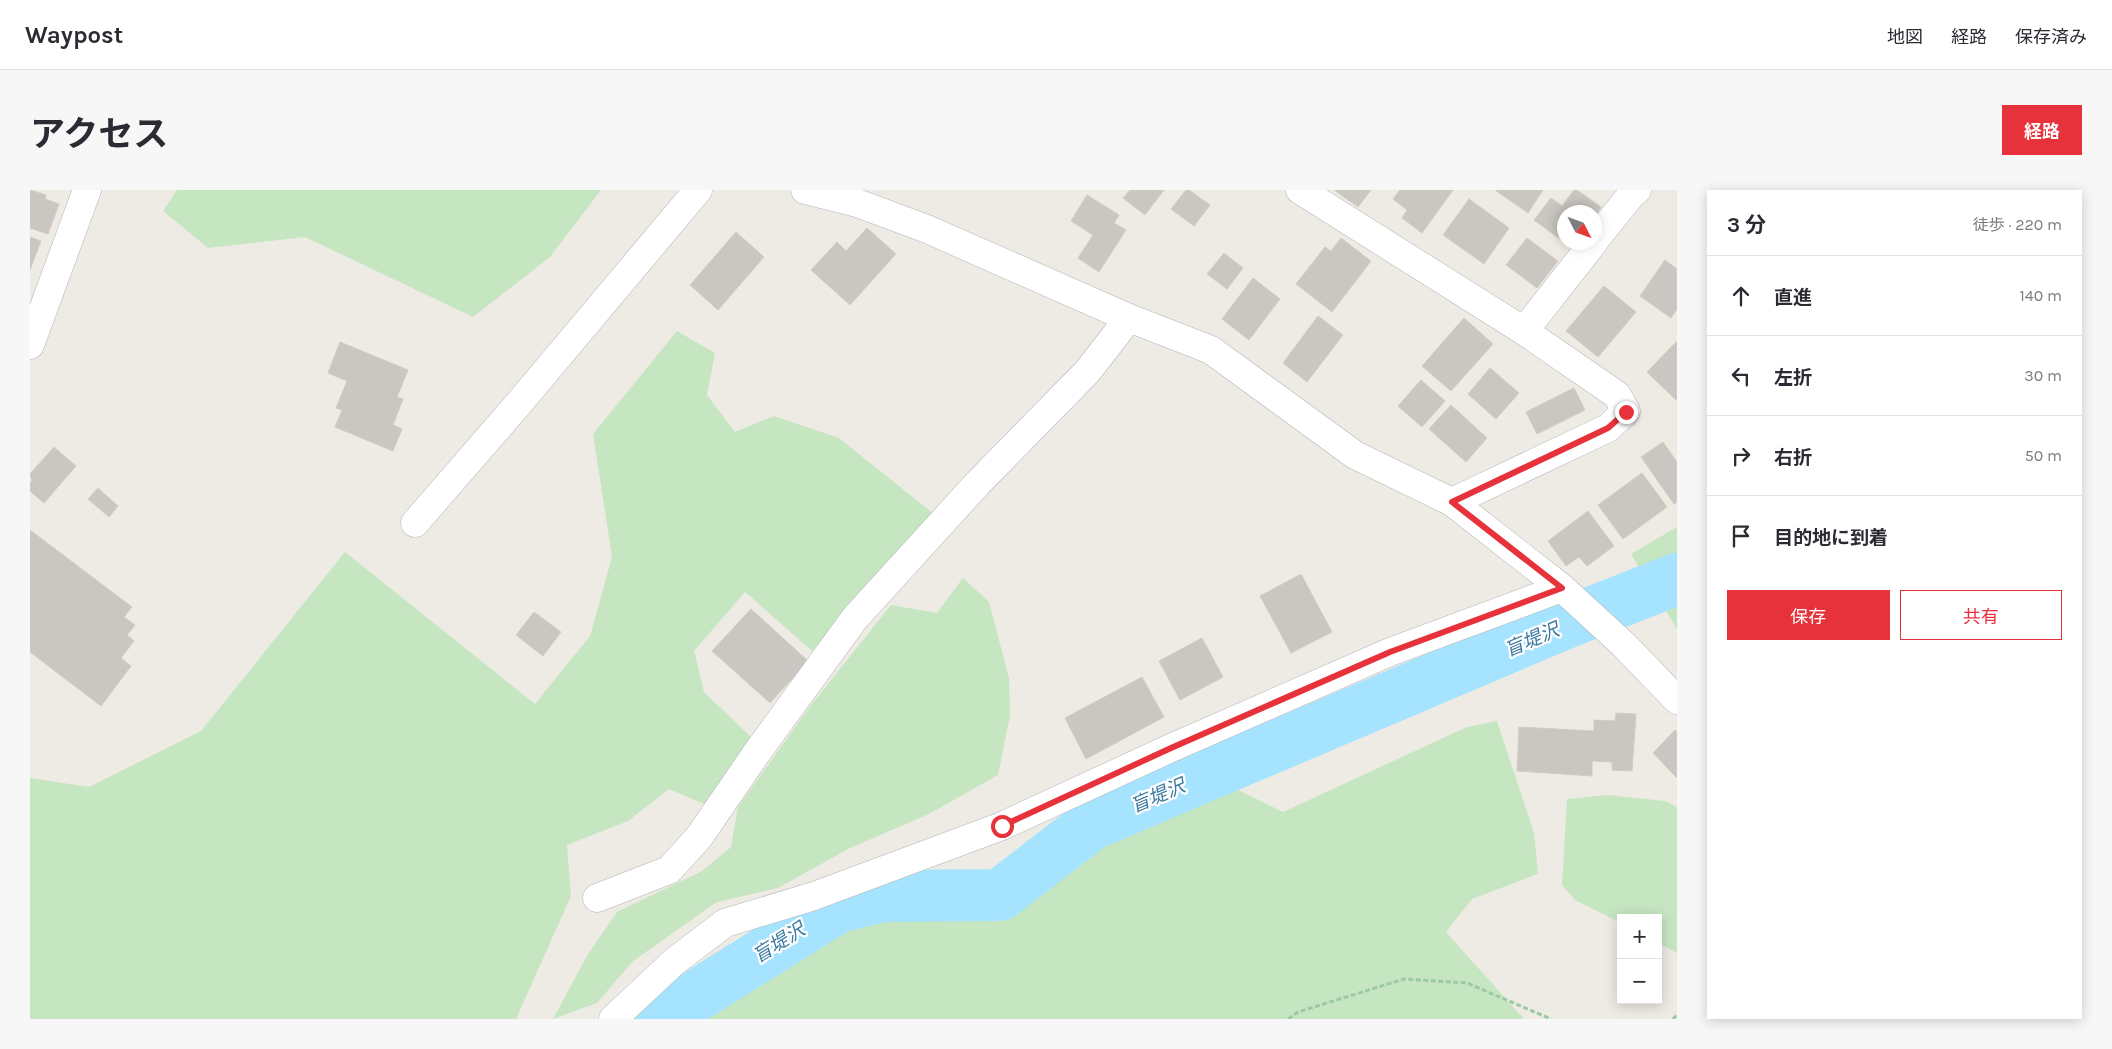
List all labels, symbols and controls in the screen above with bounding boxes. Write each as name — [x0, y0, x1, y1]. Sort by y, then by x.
text: Waypost — [25, 21, 123, 49]
text: 地図 — [1887, 26, 1923, 48]
text: 経路 — [1951, 26, 1987, 48]
text: 保存済み — [2015, 26, 2087, 48]
button: 経路 — [2002, 105, 2082, 155]
text: アクセス — [30, 114, 168, 155]
north arrow — [1557, 205, 1602, 250]
text: 3 分 — [1727, 213, 1766, 237]
text: 徒歩 · 220 m — [1973, 215, 2062, 234]
icon: ahead — [1727, 282, 1755, 310]
text: 140 m — [2020, 286, 2062, 305]
text: 直進 — [1774, 287, 1812, 309]
icon: left — [1727, 362, 1755, 390]
text: 30 m — [2024, 366, 2062, 385]
text: 左折 — [1774, 367, 1812, 389]
route end — [1615, 401, 1638, 424]
icon: right — [1727, 442, 1755, 470]
text: 50 m — [2025, 446, 2062, 465]
text: 右折 — [1774, 447, 1812, 469]
icon: arrive — [1727, 522, 1755, 550]
text: 目的地に到着 — [1774, 527, 1888, 549]
button: 保存 — [1727, 590, 1890, 640]
button: 共有 — [1900, 590, 2062, 640]
water label: 盲堤沢 — [1501, 618, 1565, 661]
water label: 盲堤沢 — [1127, 774, 1191, 817]
route start — [991, 815, 1014, 838]
map controls — [1617, 914, 1662, 1004]
button: + — [1617, 914, 1662, 959]
water label: 盲堤沢 — [749, 917, 812, 967]
button: − — [1617, 959, 1662, 1004]

